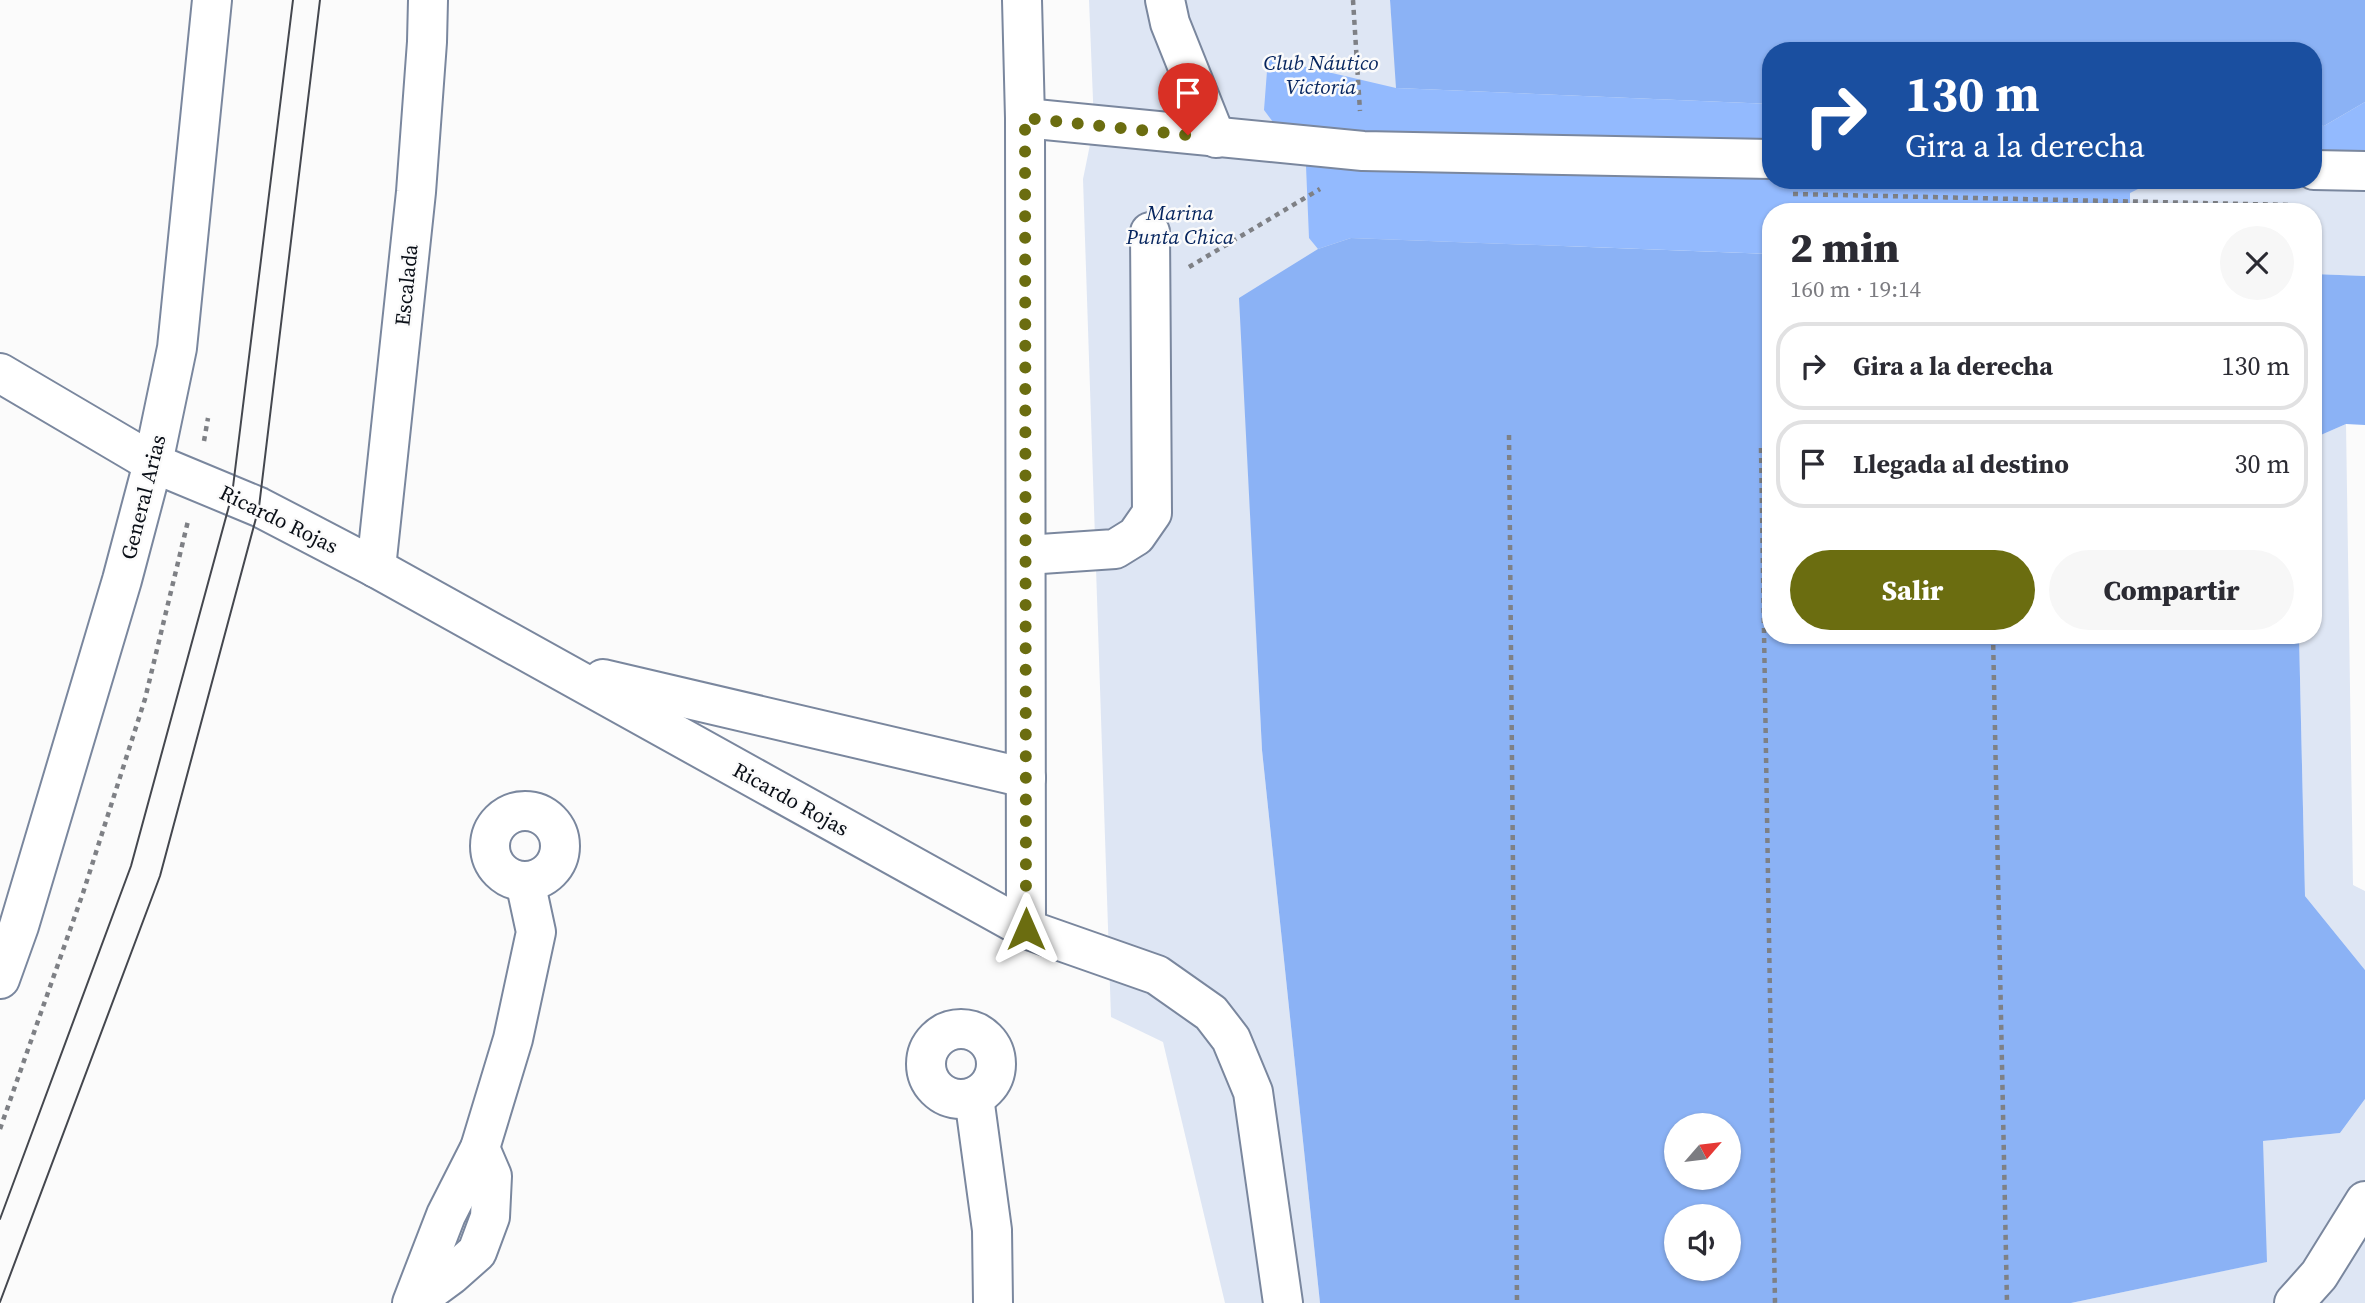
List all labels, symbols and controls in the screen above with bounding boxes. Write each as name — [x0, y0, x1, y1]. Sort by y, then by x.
park label: Club Náutico Victoria — [1263, 48, 1379, 101]
text: 130 m — [1905, 60, 2040, 127]
pin — [1158, 63, 1218, 135]
icon: right — [1790, 70, 1881, 161]
icon: arrive — [1169, 74, 1207, 112]
text: Gira a la derecha — [1905, 124, 2145, 168]
park label: Marina Punta Chica — [1125, 198, 1234, 251]
text: 2 min — [1790, 218, 1900, 276]
button: close — [2220, 226, 2294, 300]
street label: Escalada — [387, 242, 425, 327]
text: 160 m · 19:14 — [1790, 273, 1921, 305]
icon: right — [1794, 347, 1832, 385]
text: Gira a la derecha — [1853, 348, 2053, 384]
text: 130 m — [2222, 348, 2290, 384]
street label: General Arias — [113, 431, 173, 563]
icon: arrive — [1794, 445, 1832, 483]
text: Llegada al destino — [1853, 446, 2069, 482]
text: 30 m — [2235, 446, 2290, 482]
street label: Ricardo Rojas — [215, 478, 343, 560]
button: Salir — [1790, 550, 2035, 630]
button: Compartir — [2049, 550, 2294, 630]
street label: Ricardo Rojas — [728, 755, 854, 843]
position arrow — [989, 892, 1063, 966]
north arrow — [1664, 1113, 1741, 1190]
map controls — [1664, 1113, 1741, 1281]
button: sound — [1664, 1204, 1741, 1281]

